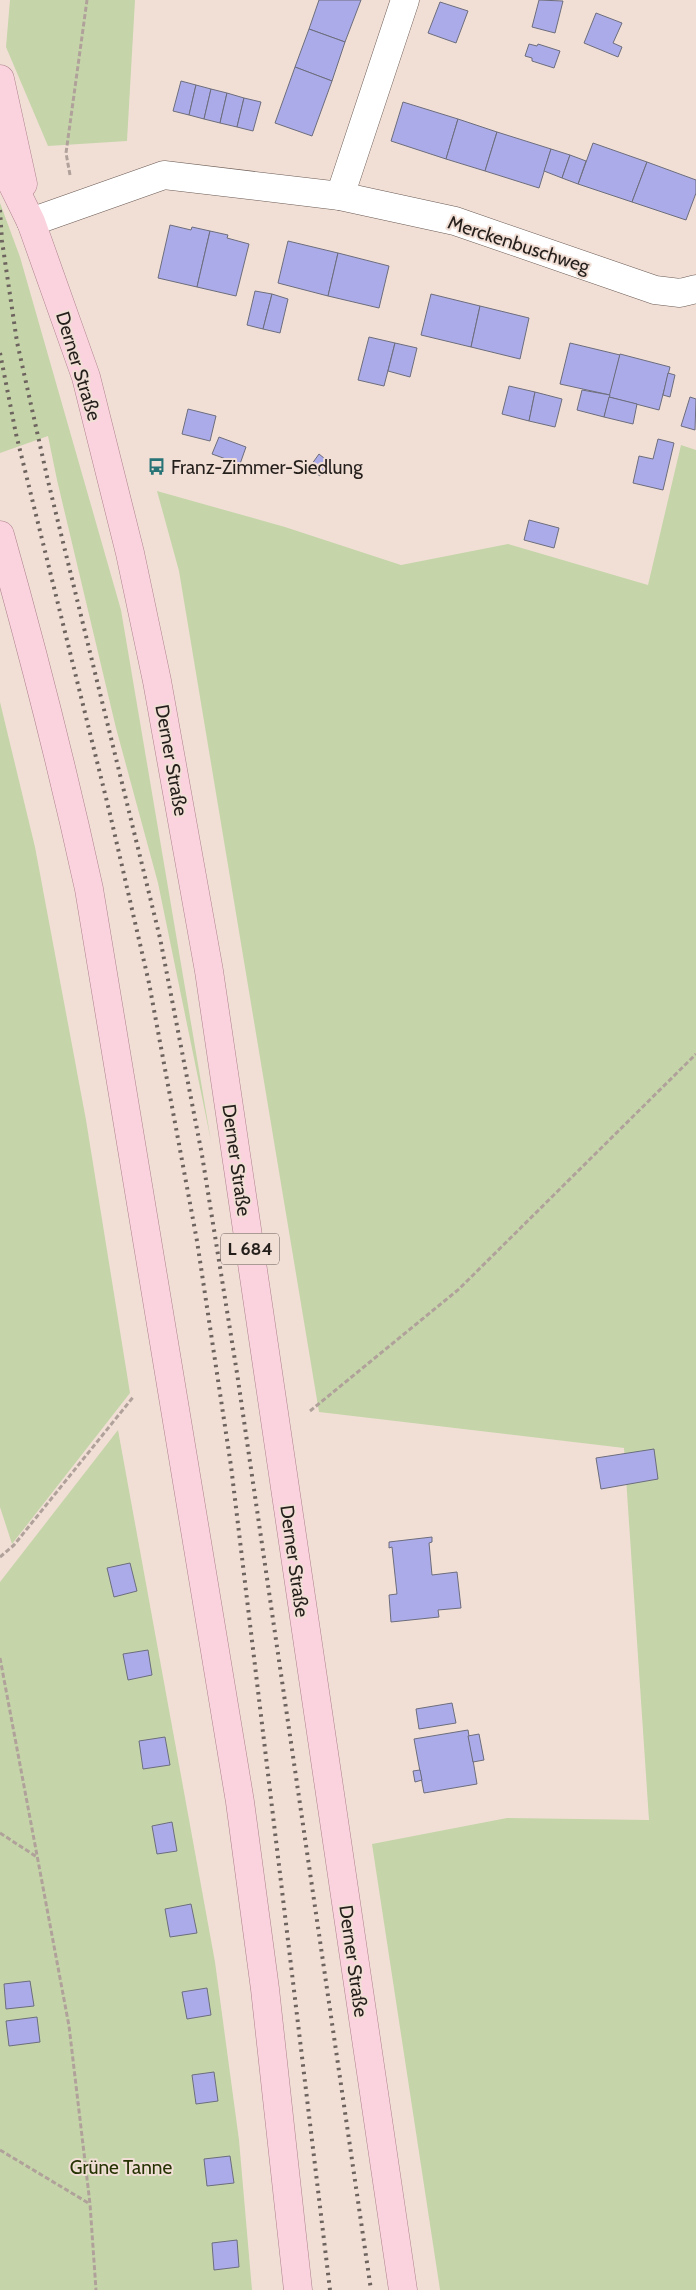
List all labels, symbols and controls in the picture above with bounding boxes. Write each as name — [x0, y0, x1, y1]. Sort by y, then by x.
street label: Merckenbuschweg — [445, 211, 593, 278]
street label: Derner Straße — [51, 309, 106, 424]
place label: Franz-Zimmer-Siedlung — [171, 456, 363, 479]
bus stop icon: Franz-Zimmer-Siedlung — [147, 457, 167, 477]
street label: Derner Straße — [150, 703, 193, 818]
street label: Derner Straße — [217, 1103, 256, 1218]
road number: L 684 — [221, 1234, 279, 1264]
street label: Derner Straße — [275, 1504, 314, 1619]
street label: Derner Straße — [334, 1904, 373, 2019]
park label: Grüne Tanne — [70, 2156, 172, 2179]

